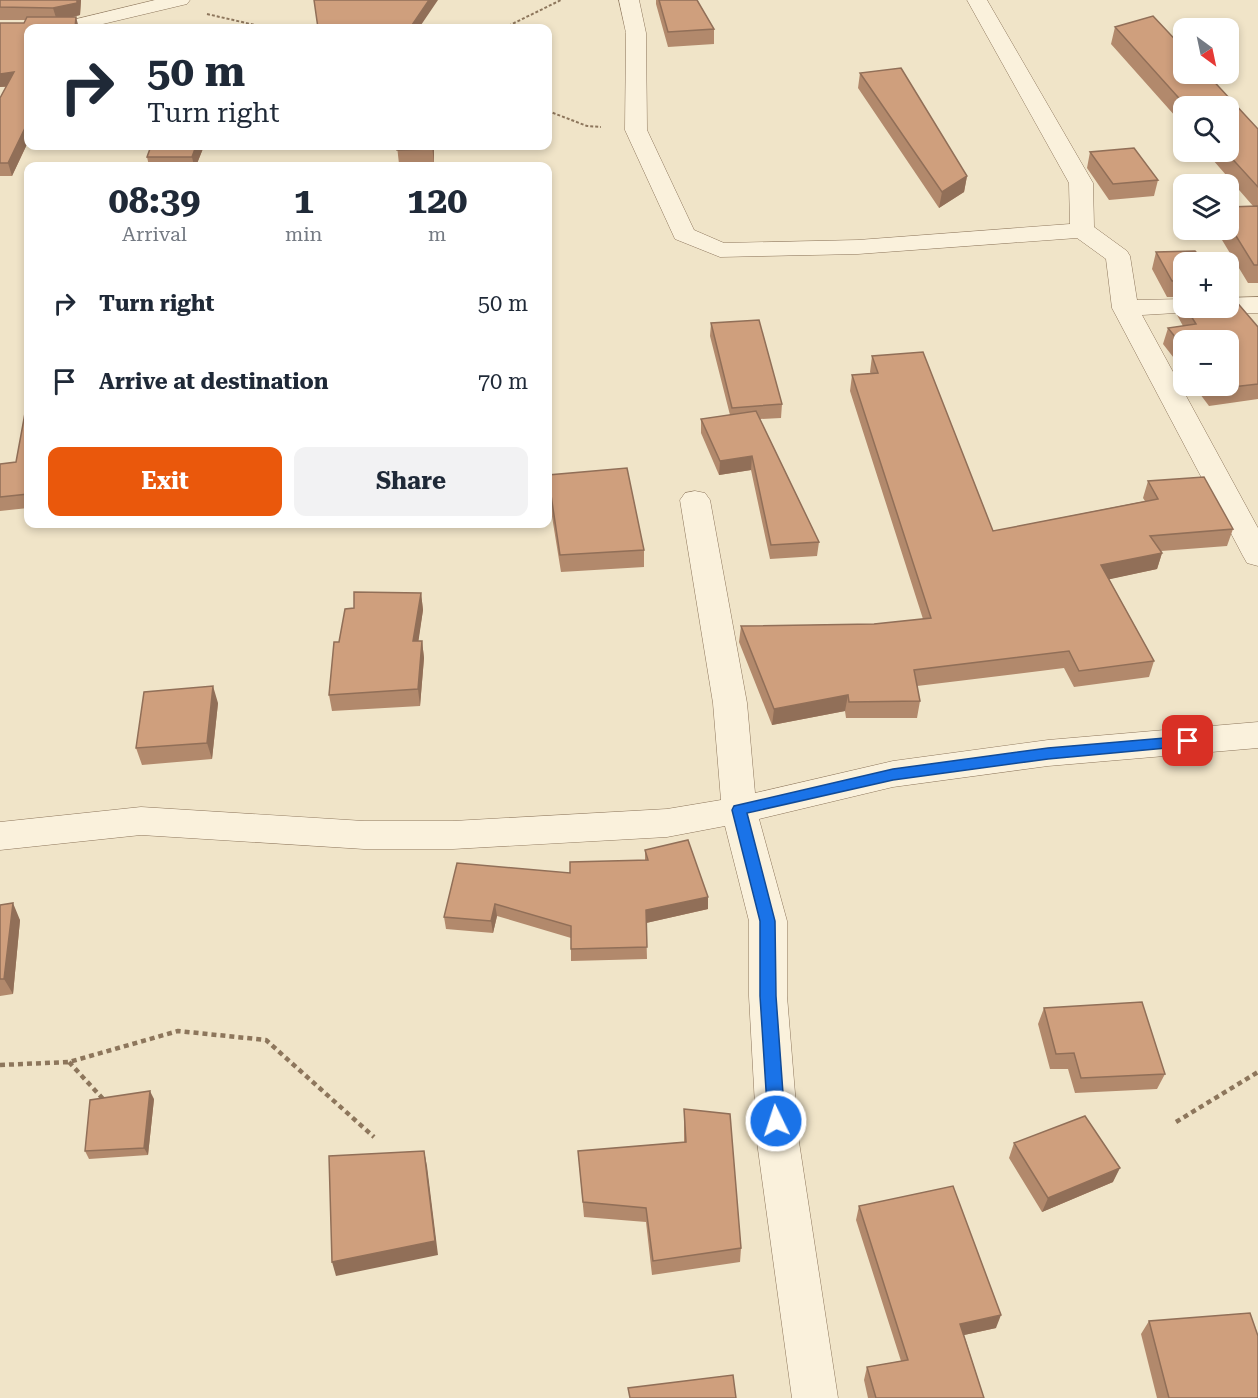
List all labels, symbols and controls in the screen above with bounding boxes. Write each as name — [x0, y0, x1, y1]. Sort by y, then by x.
north arrow — [1173, 18, 1239, 84]
map controls — [1173, 18, 1239, 396]
text: 50 m — [147, 47, 245, 96]
icon: right — [48, 48, 126, 126]
button: search — [1173, 96, 1239, 162]
text: Turn right — [147, 97, 280, 129]
button: layers — [1173, 174, 1239, 240]
text: 08:39 — [109, 180, 200, 222]
text: 1 — [294, 180, 314, 222]
text: 120 — [407, 180, 467, 222]
text: Arrival — [122, 222, 187, 246]
text: min — [285, 222, 322, 246]
text: m — [428, 222, 446, 246]
button: + — [1173, 252, 1239, 318]
icon: right — [48, 287, 81, 320]
text: Turn right — [99, 291, 214, 316]
text: 50 m — [478, 291, 528, 316]
button: − — [1173, 330, 1239, 396]
icon: arrive — [48, 365, 81, 398]
text: Arrive at destination — [99, 369, 328, 394]
text: 70 m — [478, 369, 528, 394]
button: Exit — [48, 447, 282, 516]
button: Share — [294, 447, 528, 516]
pin — [1162, 715, 1213, 766]
icon: arrive — [1171, 724, 1204, 757]
position arrow — [744, 1089, 808, 1153]

